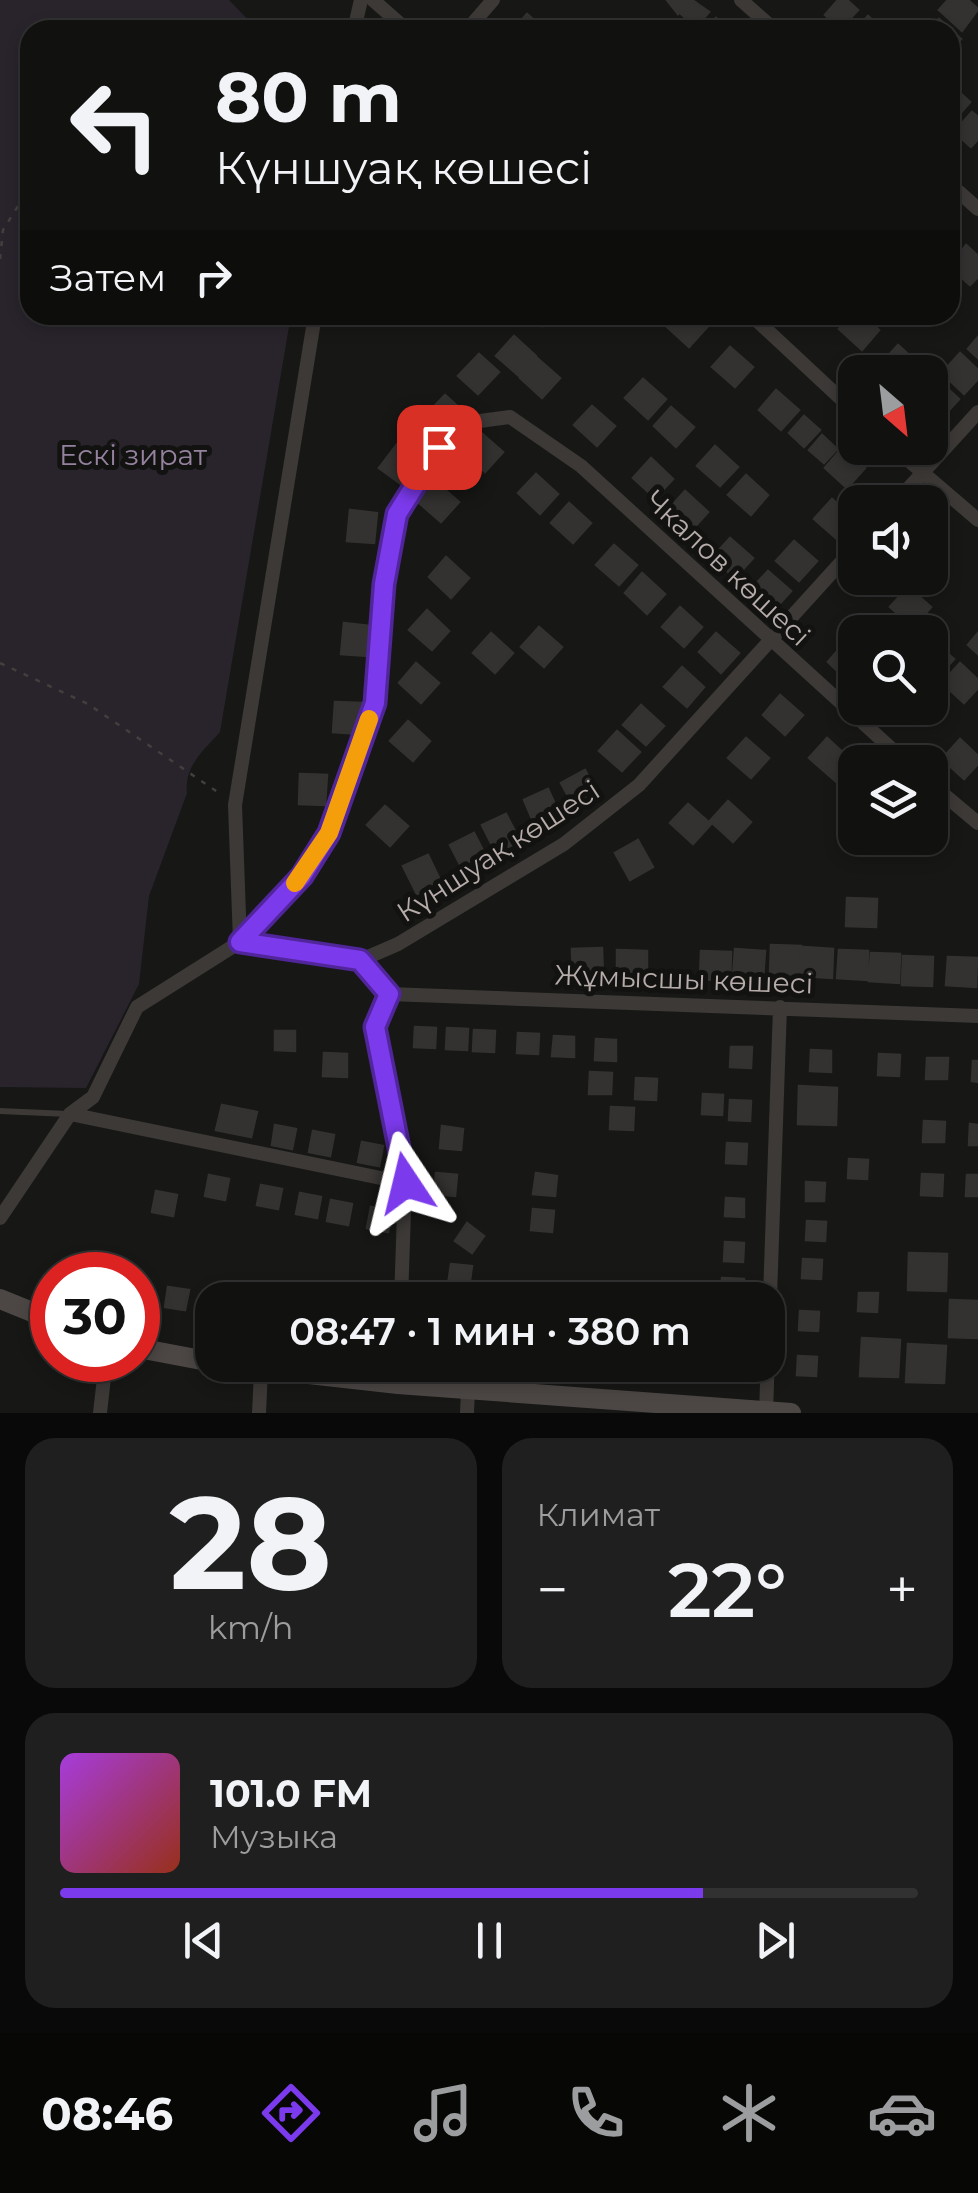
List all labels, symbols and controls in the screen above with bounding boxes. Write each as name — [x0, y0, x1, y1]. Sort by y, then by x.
text: 80 m — [215, 54, 402, 140]
icon: left — [50, 60, 180, 190]
text: Күншуақ көшесі — [215, 140, 592, 195]
icon: right — [186, 250, 241, 305]
text: Затем — [50, 254, 166, 301]
north arrow — [838, 355, 948, 465]
map controls — [838, 355, 948, 855]
pin — [397, 405, 482, 490]
icon: arrive — [412, 420, 467, 475]
park label: Ескі зират — [59, 438, 208, 472]
street label: Чкалов көшесі — [639, 483, 817, 653]
button: sound — [838, 485, 948, 595]
button: search — [838, 615, 948, 725]
button: layers — [838, 745, 948, 855]
street label: Күншуақ көшесі — [390, 773, 606, 929]
street label: Жұмысшы көшесі — [554, 957, 814, 1001]
position arrow — [354, 1131, 458, 1235]
speed limit sign: 30 — [30, 1252, 160, 1382]
text: 08:47 · 1 мин · 380 m — [289, 1308, 691, 1355]
text: 28 — [169, 1463, 332, 1622]
text: Климат — [537, 1495, 660, 1534]
text: 22° — [668, 1544, 787, 1636]
text: − — [537, 1556, 568, 1623]
text: + — [886, 1556, 918, 1623]
text: km/h — [208, 1608, 293, 1647]
text: 101.0 FM — [210, 1770, 372, 1817]
text: Музыка — [210, 1817, 338, 1856]
icon: previous — [176, 1913, 231, 1968]
icon: pause — [462, 1913, 517, 1968]
icon: next — [748, 1913, 803, 1968]
icon: directions — [256, 2078, 326, 2148]
icon: music — [408, 2078, 478, 2148]
icon: phone — [561, 2078, 631, 2148]
icon: climate — [714, 2078, 784, 2148]
icon: car — [867, 2078, 937, 2148]
text: 08:46 — [41, 2086, 173, 2141]

